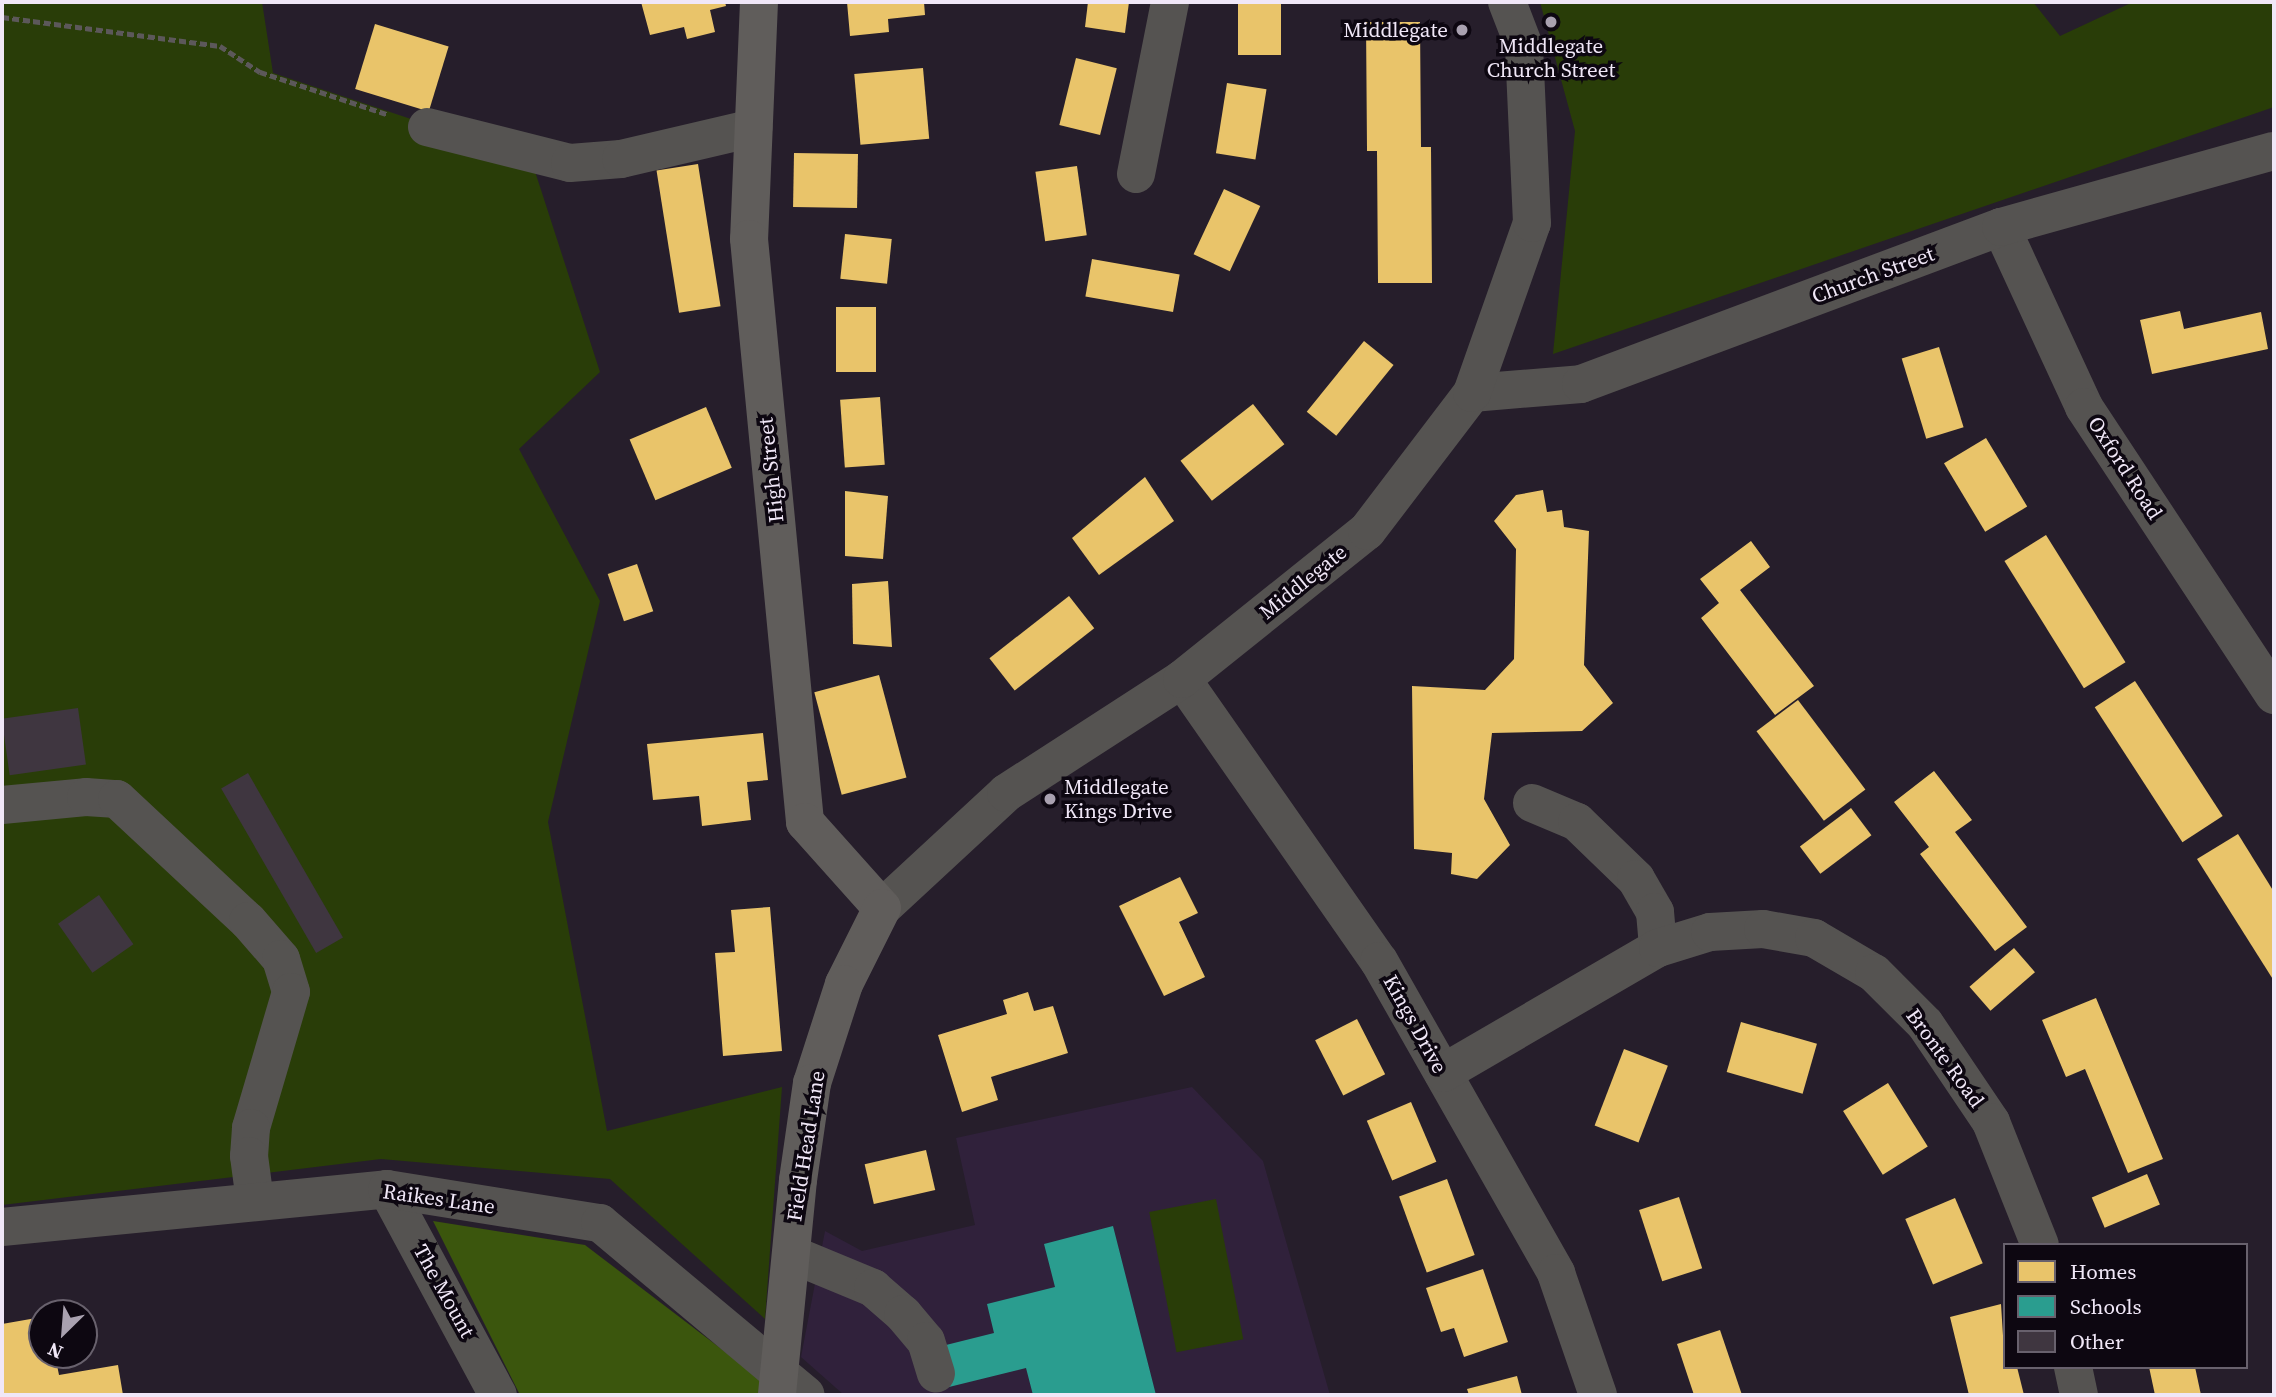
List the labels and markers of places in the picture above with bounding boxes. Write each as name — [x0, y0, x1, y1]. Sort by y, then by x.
marker: Middlegate Church Street — [1543, 14, 1559, 30]
place label: Middlegate — [1343, 17, 1448, 43]
marker: Middlegate — [1454, 22, 1470, 38]
place label: Middlegate Church Street — [1487, 33, 1615, 83]
place label: Middlegate Kings Drive — [1064, 774, 1173, 824]
marker: Middlegate Kings Drive — [1042, 791, 1058, 807]

